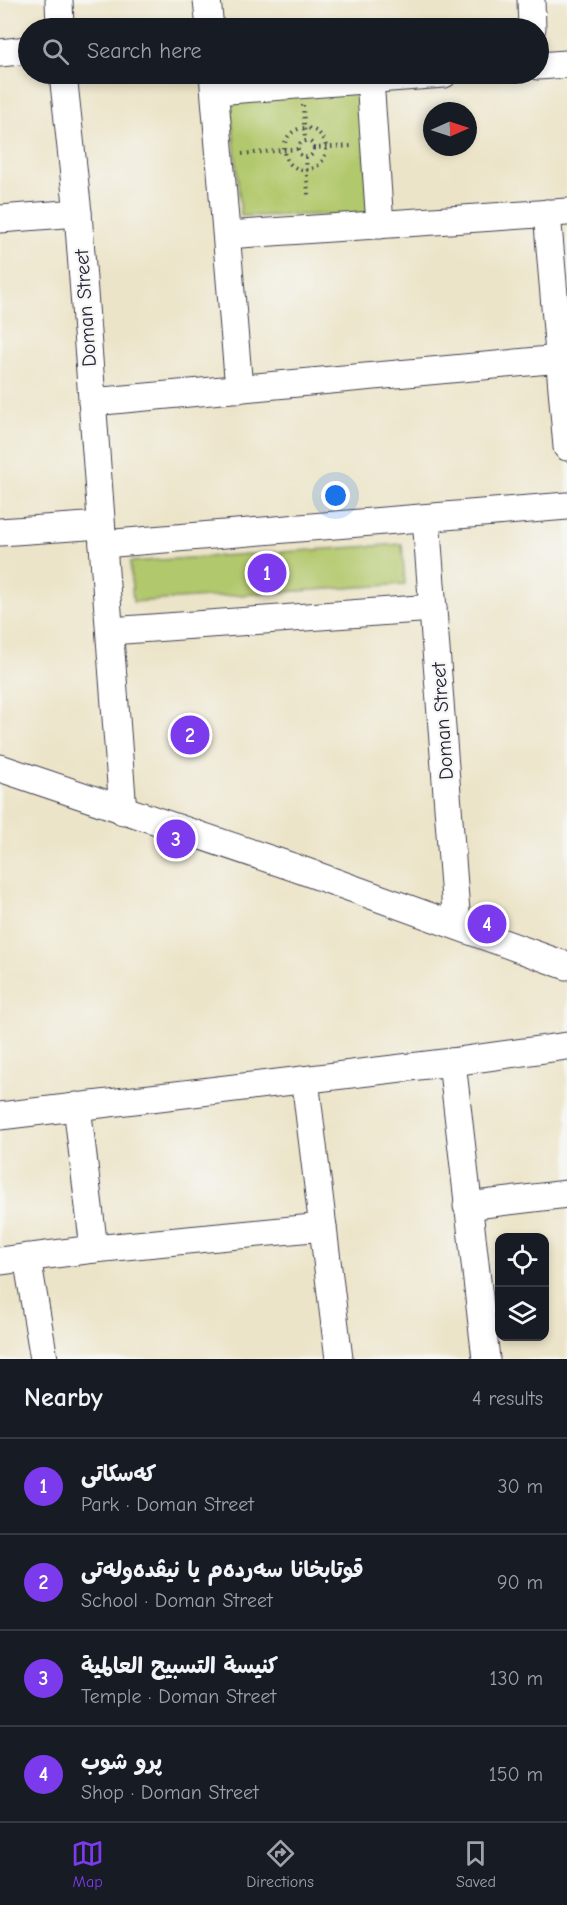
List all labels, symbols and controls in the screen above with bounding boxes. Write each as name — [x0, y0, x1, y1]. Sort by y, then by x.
search box — [18, 18, 549, 84]
icon: search — [39, 35, 72, 68]
text: Search here — [87, 38, 202, 64]
north arrow — [423, 102, 477, 156]
street label: Doman Street — [70, 247, 101, 368]
your location — [321, 481, 350, 510]
pin: 1 — [248, 550, 286, 596]
street label: Doman Street — [427, 660, 458, 781]
pin: 2 — [170, 712, 210, 758]
pin: 3 — [156, 816, 195, 862]
pin: 4 — [468, 902, 506, 946]
map controls — [495, 1233, 549, 1341]
button: locate — [495, 1233, 549, 1287]
button: layers — [495, 1287, 549, 1341]
text: Nearby — [24, 1383, 103, 1413]
text: 4 results — [472, 1387, 543, 1410]
text: کەسکاتی — [81, 1461, 156, 1487]
text: 1 — [40, 1475, 47, 1498]
text: 30 m — [497, 1475, 543, 1498]
text: Park · Doman Street — [81, 1493, 254, 1516]
text: قوتابخانا سەردەم یا نیڤدەولەتی — [81, 1557, 364, 1583]
text: 2 — [39, 1571, 48, 1594]
text: 90 m — [497, 1571, 543, 1594]
text: School · Doman Street — [81, 1589, 273, 1612]
text: كنيسة التسبيح العالمية — [81, 1653, 278, 1679]
text: 3 — [39, 1667, 48, 1690]
text: 130 m — [490, 1667, 543, 1690]
text: Temple · Doman Street — [81, 1685, 276, 1708]
text: پرو شوب — [81, 1749, 162, 1775]
text: 4 — [39, 1763, 48, 1786]
text: 150 m — [489, 1763, 543, 1786]
text: Shop · Doman Street — [81, 1781, 259, 1804]
tab: Map — [71, 1837, 104, 1891]
tab: Directions — [246, 1837, 314, 1891]
tab: Saved — [456, 1837, 496, 1891]

